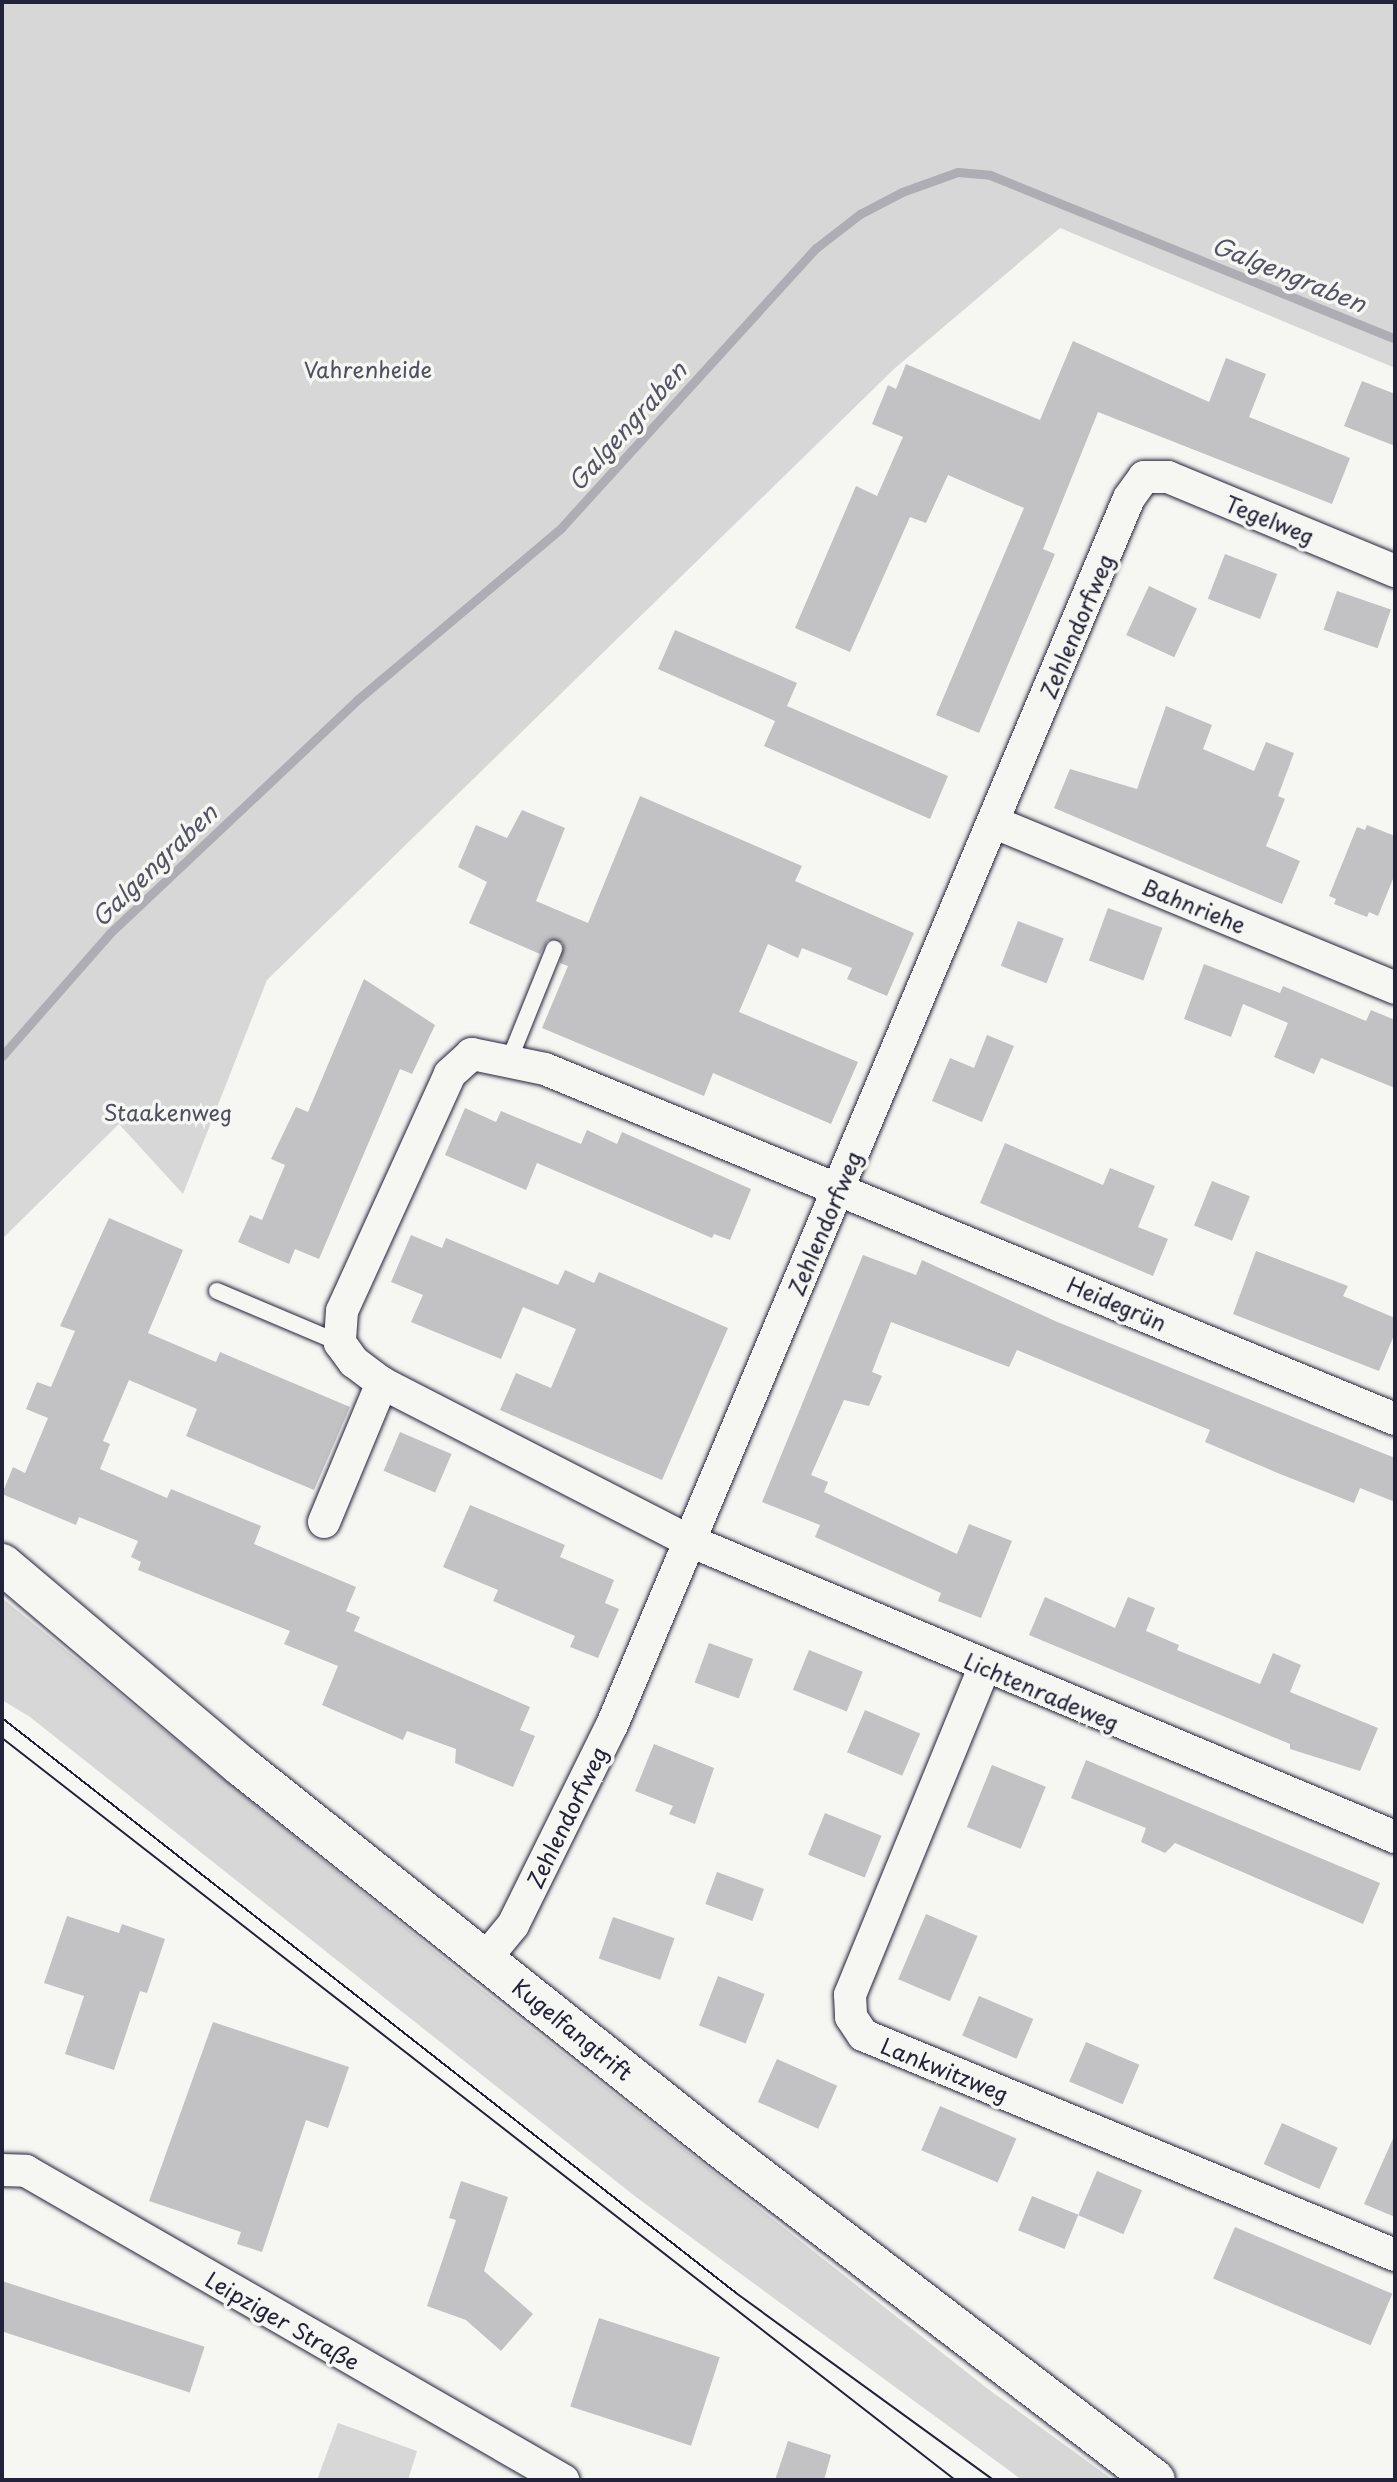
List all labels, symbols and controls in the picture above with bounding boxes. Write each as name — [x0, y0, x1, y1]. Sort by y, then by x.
water label: Galgengraben — [1208, 230, 1370, 318]
park label: Vahrenheide — [304, 356, 432, 382]
water label: Galgengraben — [562, 356, 692, 496]
street label: Tegelweg — [1222, 489, 1318, 549]
street label: Zehlendorfweg — [1034, 550, 1118, 702]
water label: Galgengraben — [85, 798, 223, 932]
street label: Bahnriehe — [1138, 872, 1250, 938]
park label: Staakenweg — [104, 1099, 232, 1125]
street label: Zehlendorfweg — [782, 1147, 866, 1299]
street label: Heidegrün — [1064, 1270, 1170, 1336]
street label: Lichtenradeweg — [961, 1646, 1123, 1736]
street label: Zehlendorfweg — [520, 1742, 612, 1892]
street label: Kugelfangtrift — [508, 1973, 638, 2085]
street label: Lankwitzweg — [877, 2031, 1013, 2107]
street label: Leipziger Straße — [202, 2265, 364, 2375]

